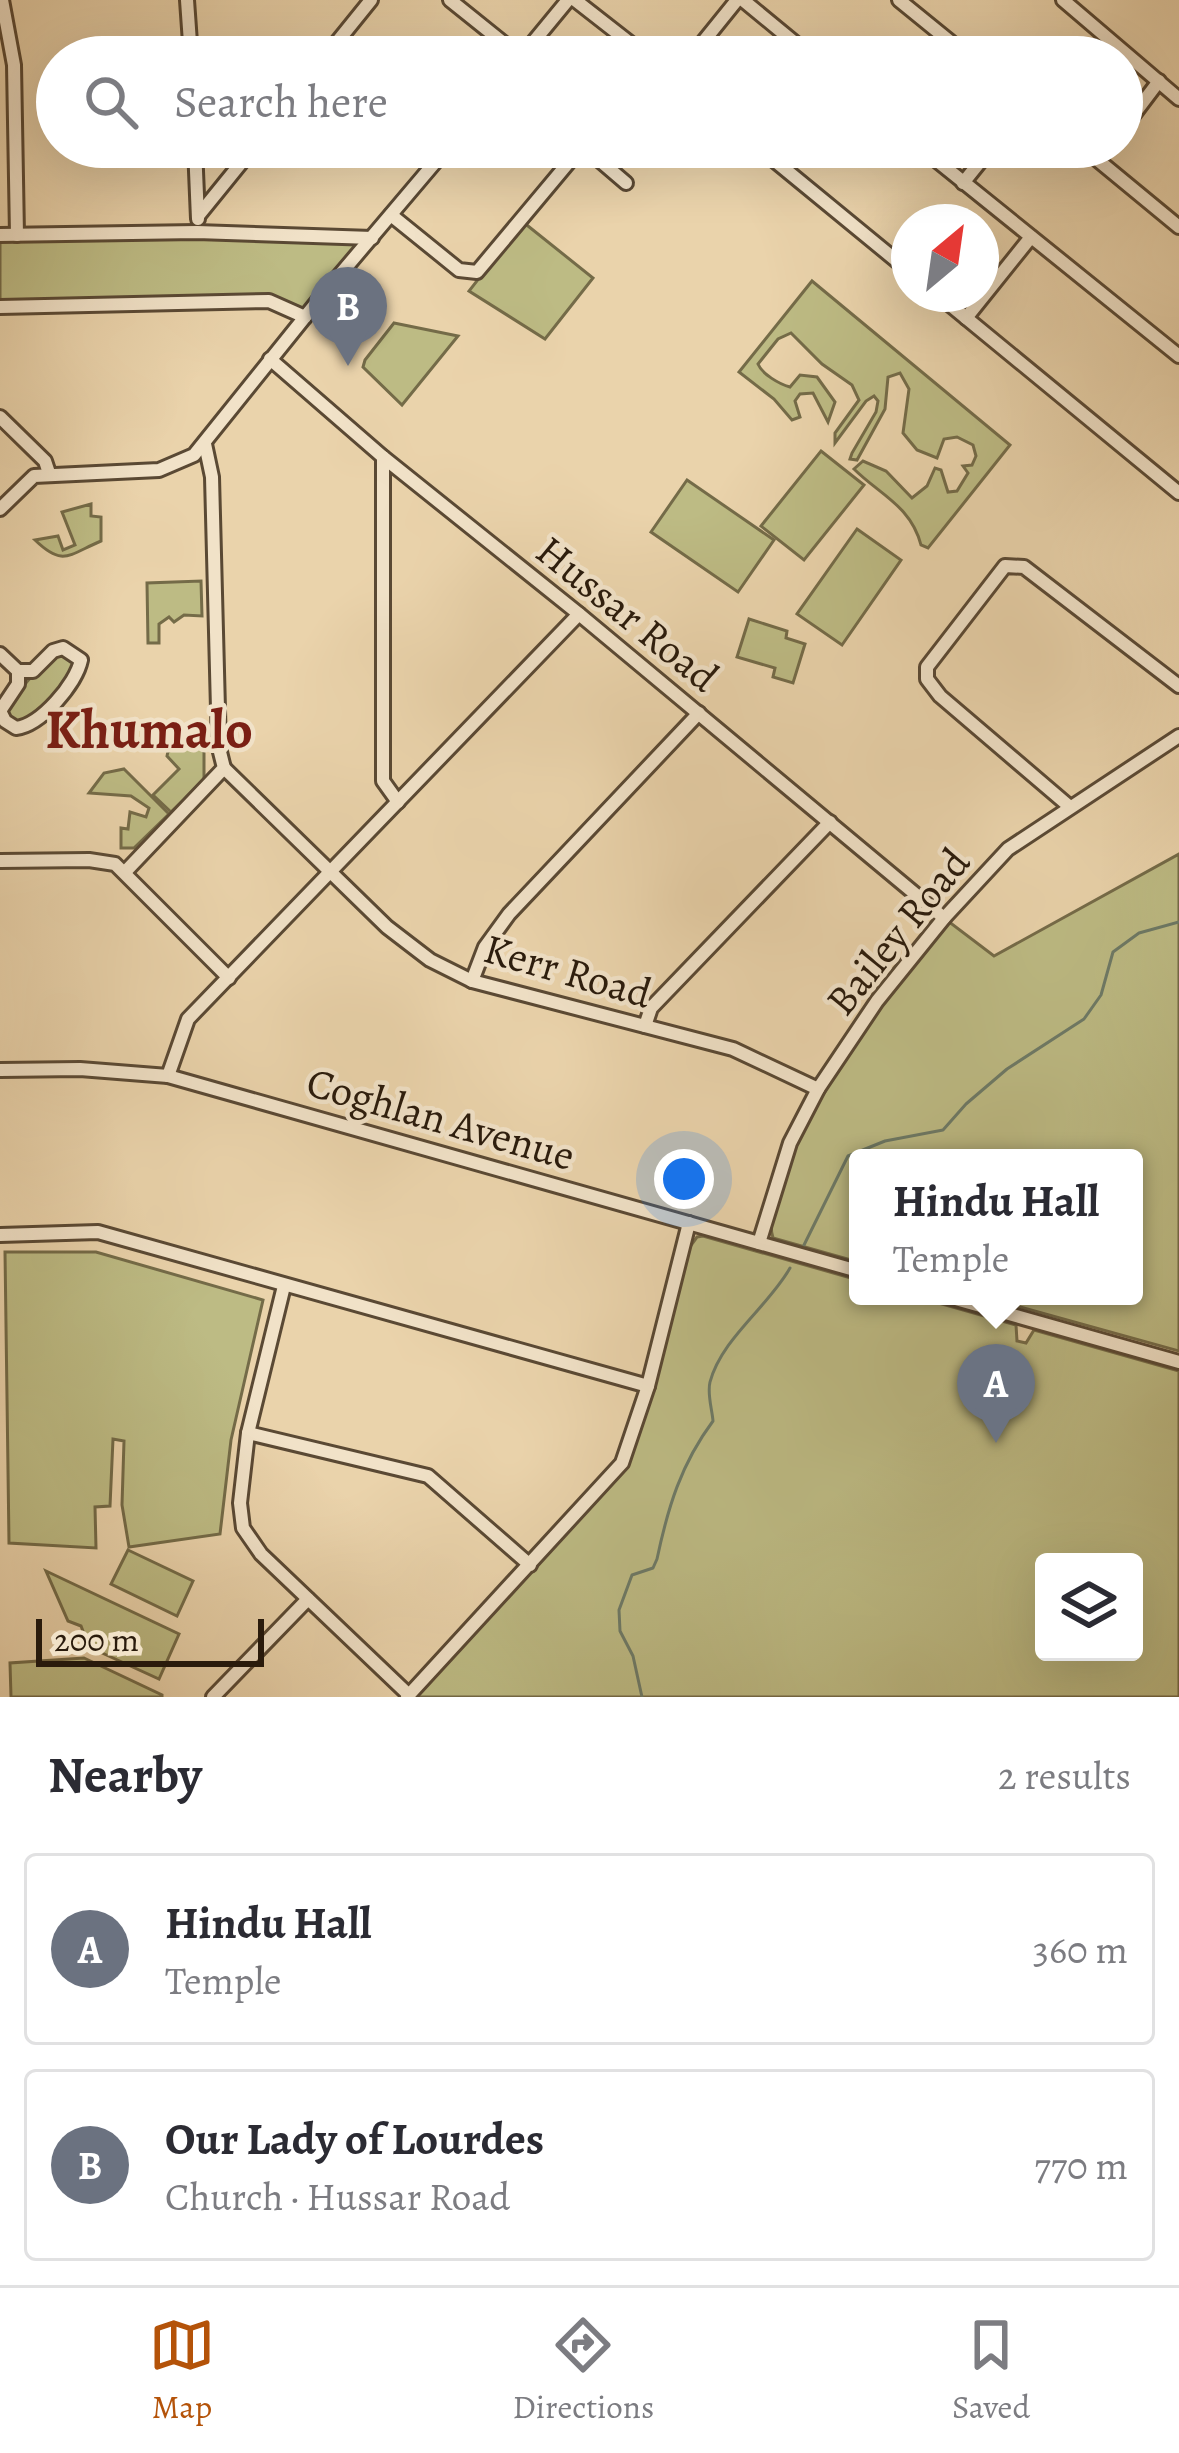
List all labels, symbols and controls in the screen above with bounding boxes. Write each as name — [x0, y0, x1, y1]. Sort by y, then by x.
search box — [36, 36, 1143, 168]
icon: search — [78, 69, 144, 135]
text: Search here — [174, 71, 388, 133]
north arrow — [891, 204, 999, 312]
pin: B — [309, 267, 387, 366]
street label: Hussar Road — [524, 522, 731, 705]
district label: Khumalo — [45, 693, 253, 767]
street label: Bailey Road — [812, 835, 983, 1027]
street label: Kerr Road — [477, 919, 659, 1022]
street label: Coghlan Avenue — [300, 1053, 581, 1184]
your location — [654, 1149, 714, 1209]
popup — [849, 1149, 1143, 1305]
text: Hindu Hall — [893, 1170, 1099, 1232]
text: Temple — [893, 1232, 1009, 1285]
pin: A — [957, 1344, 1035, 1443]
map controls — [1035, 1553, 1143, 1661]
button: layers — [1035, 1553, 1143, 1661]
scale bar — [36, 1613, 264, 1666]
text: 200 m — [54, 1617, 139, 1662]
text: Nearby — [48, 1740, 202, 1810]
text: 2 results — [998, 1749, 1131, 1802]
text: Hindu Hall — [165, 1892, 372, 1954]
text: A — [78, 1923, 102, 1976]
text: 360 m — [1033, 1923, 1128, 1976]
text: Temple — [165, 1954, 281, 2007]
text: Our Lady of Lourdes — [165, 2108, 544, 2170]
text: B — [78, 2139, 102, 2192]
text: 770 m — [1034, 2139, 1128, 2192]
text: Church · Hussar Road — [165, 2170, 510, 2223]
tab: Map — [149, 2312, 215, 2429]
tab: Directions — [513, 2312, 654, 2429]
tab: Saved — [952, 2312, 1030, 2429]

